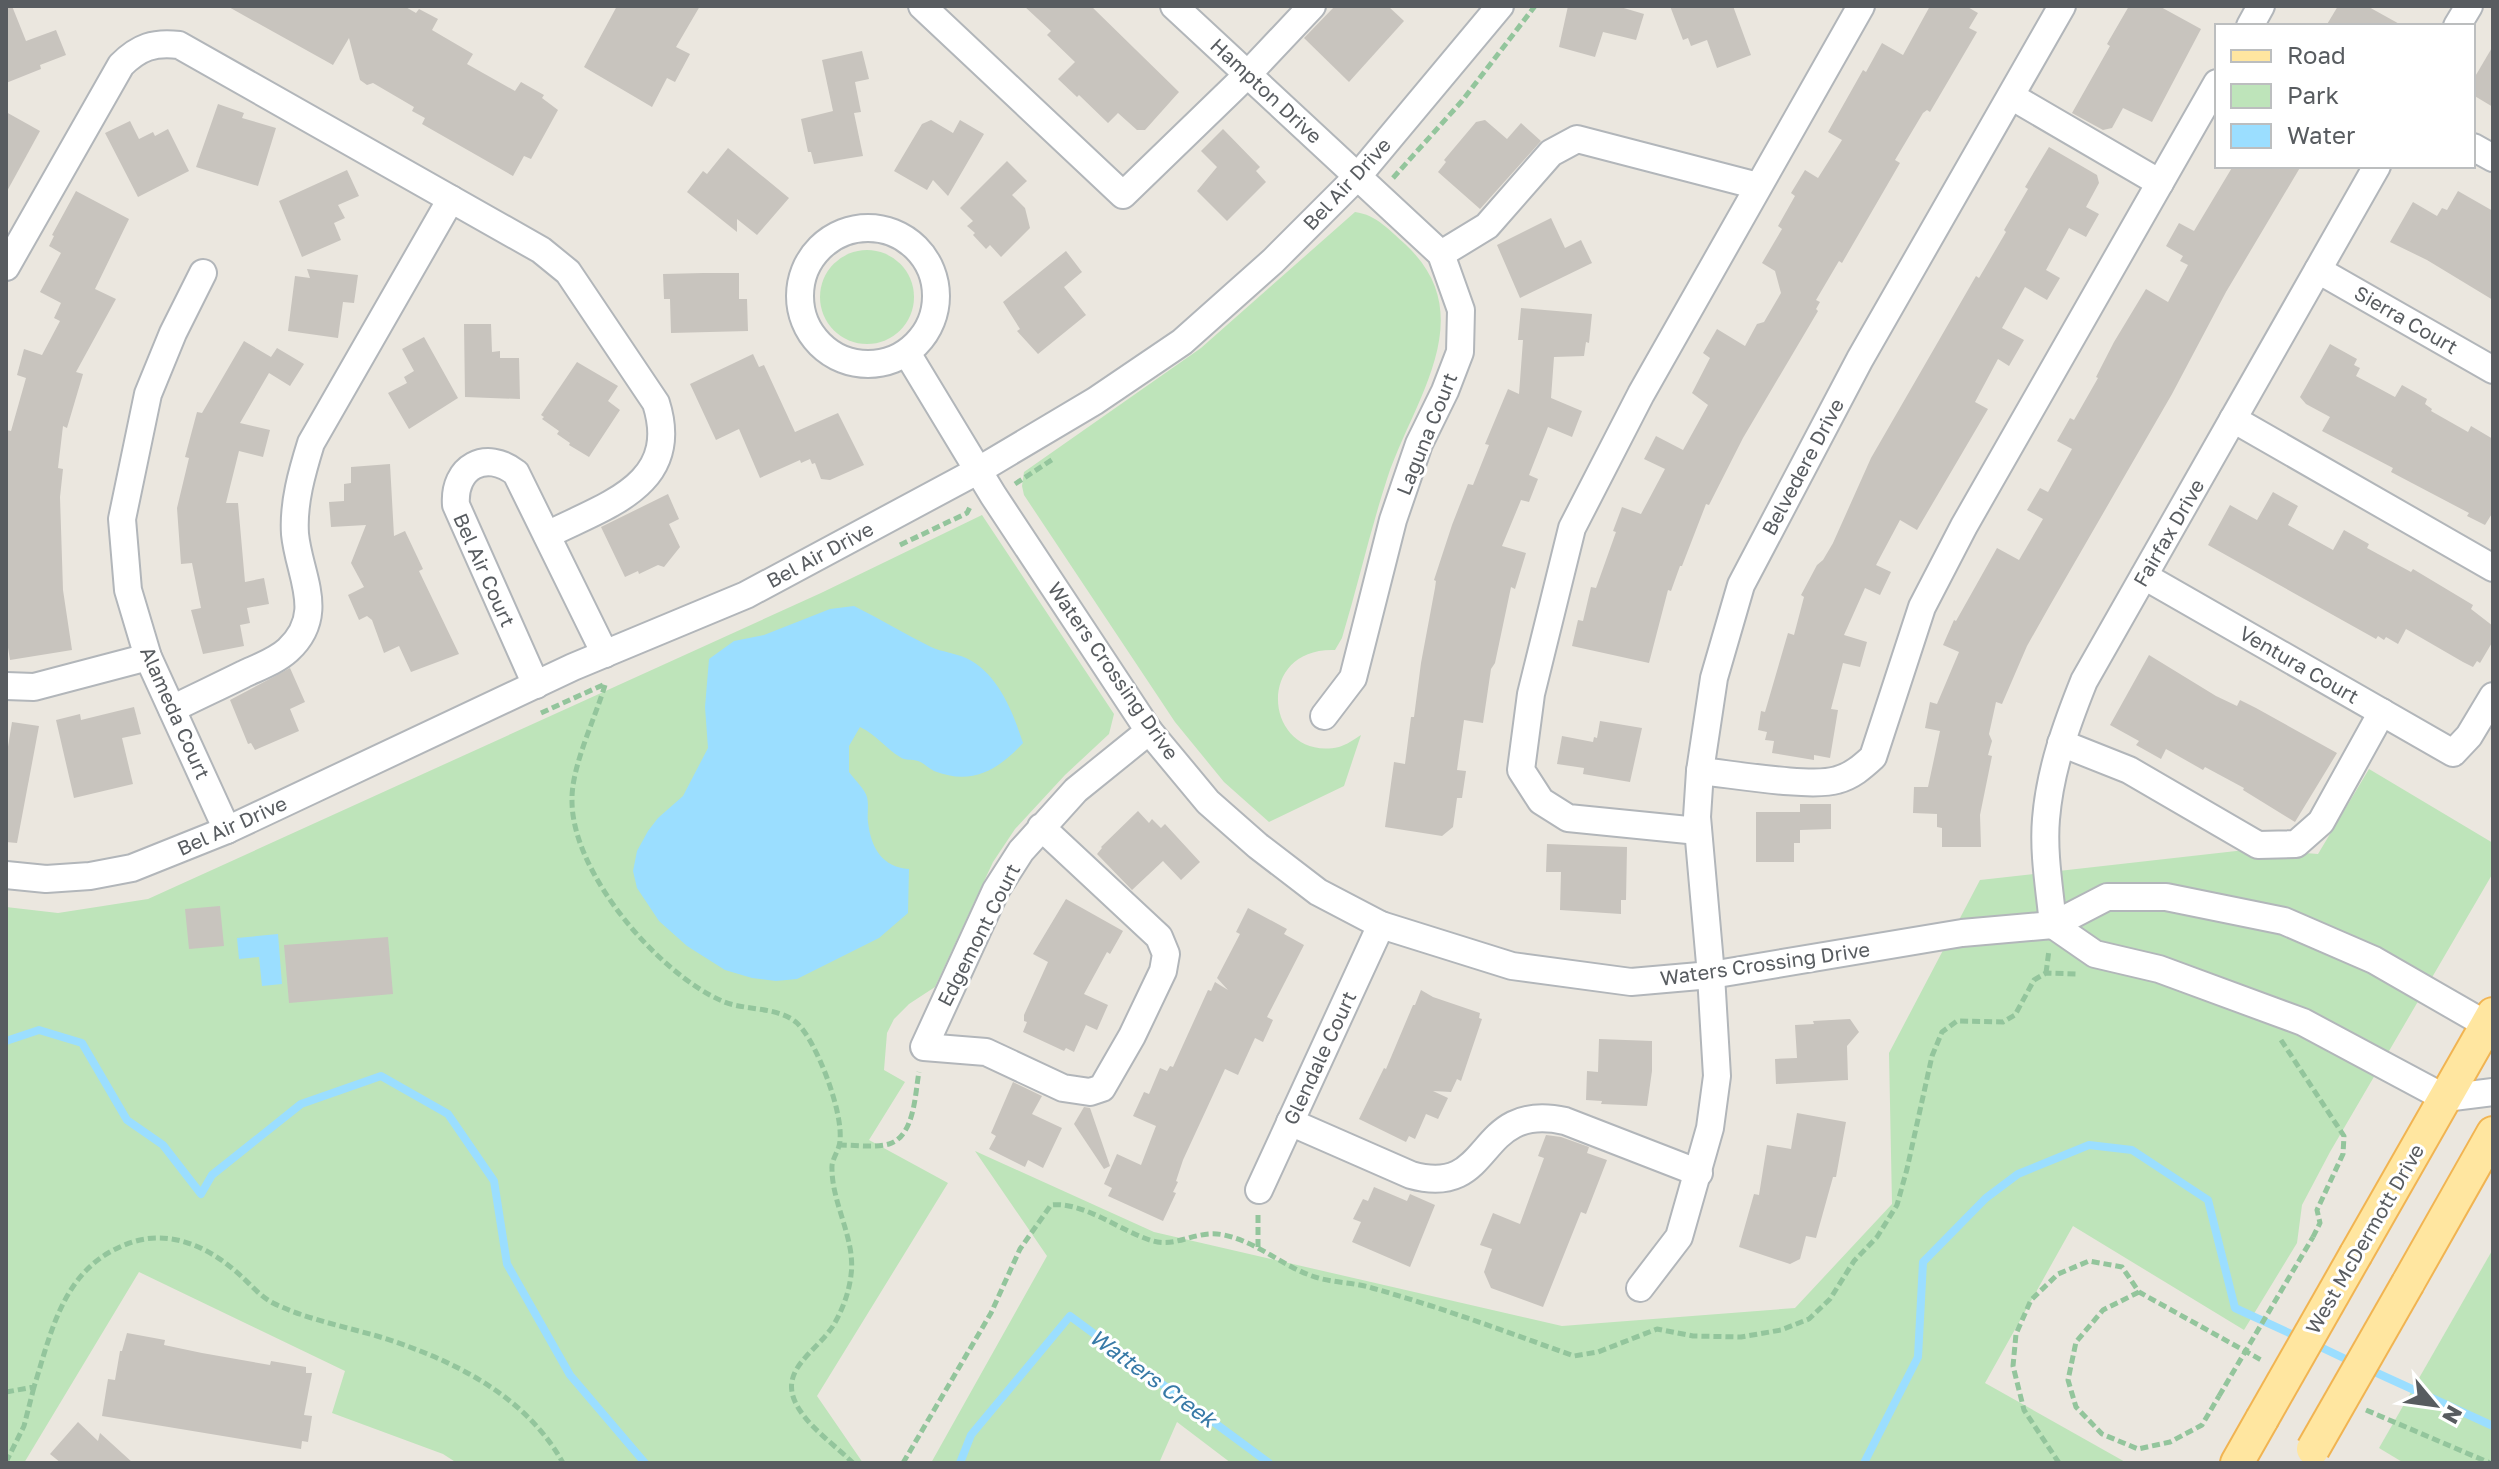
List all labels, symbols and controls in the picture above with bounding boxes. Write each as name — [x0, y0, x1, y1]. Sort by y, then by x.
legend — [2215, 24, 2475, 168]
street label: Hampton Drive — [1206, 33, 1327, 148]
text: Road — [2287, 40, 2346, 69]
text: Park — [2287, 80, 2339, 109]
text: Water — [2287, 120, 2355, 149]
street label: Bel Air Drive — [1297, 132, 1395, 234]
street label: Sierra Court — [2351, 280, 2462, 358]
street label: Laguna Court — [1391, 369, 1462, 498]
street label: Belvedere Drive — [1756, 394, 1848, 539]
street label: Fairfax Drive — [2128, 474, 2209, 591]
street label: Bel Air Court — [449, 509, 521, 630]
street label: Bel Air Drive — [762, 516, 877, 592]
street label: Waters Crossing Drive — [1043, 577, 1184, 764]
street label: Ventura Court — [2236, 620, 2363, 708]
street label: Alameda Court — [136, 643, 216, 783]
street label: Bel Air Drive — [173, 790, 290, 860]
street label: Edgemont Court — [932, 859, 1024, 1010]
street label: Waters Crossing Drive — [1659, 936, 1871, 990]
street label: Glendale Court — [1278, 987, 1361, 1128]
street label: West McDermott Drive — [2300, 1139, 2428, 1338]
water label: Watters Creek — [1085, 1323, 1224, 1434]
north arrow — [2395, 1365, 2475, 1445]
text: N — [2437, 1401, 2469, 1429]

